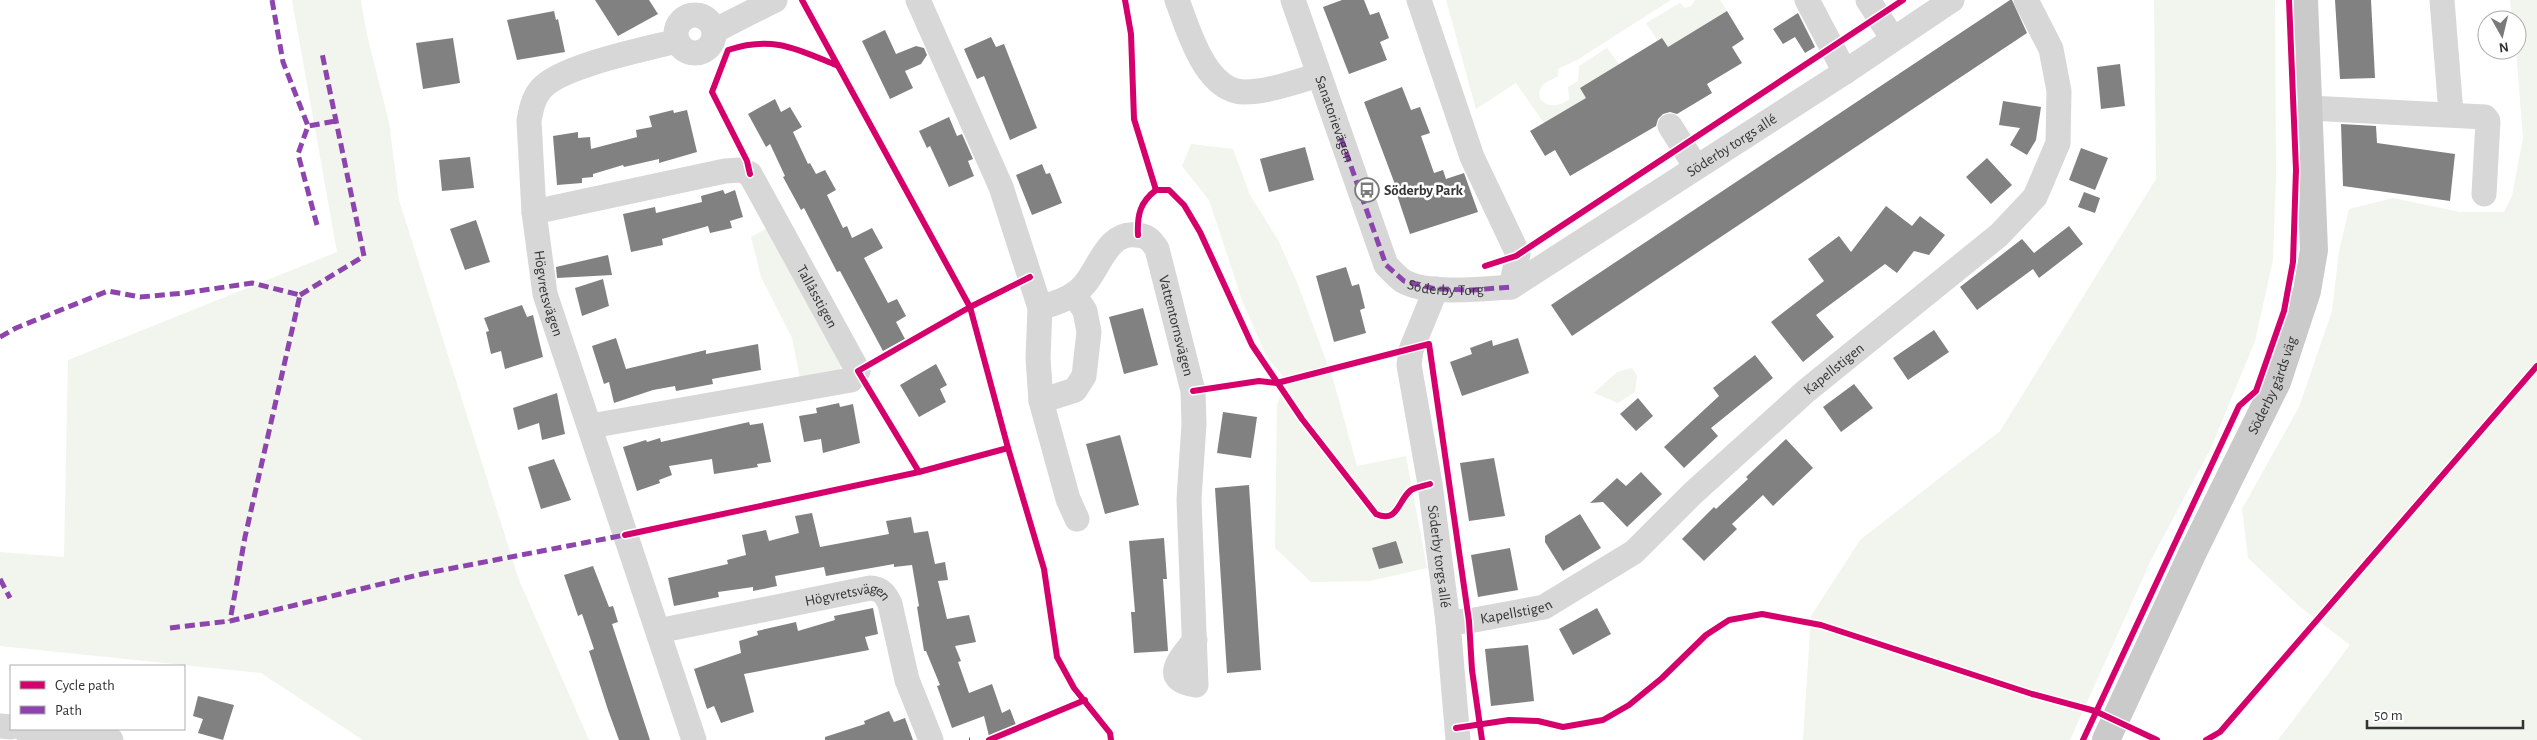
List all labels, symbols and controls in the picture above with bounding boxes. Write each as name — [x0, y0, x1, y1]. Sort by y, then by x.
north arrow — [2477, 10, 2527, 60]
text: N — [2498, 39, 2509, 54]
street label: Sanatorievägen — [1313, 74, 1357, 164]
street label: Söderby torgs allé — [1684, 111, 1779, 179]
bus stop icon: Söderby Park — [1354, 177, 1380, 203]
place label: Söderby Park — [1384, 183, 1463, 198]
street label: Högvretsvägen — [532, 249, 566, 338]
street label: Tallåsstigen — [794, 263, 840, 331]
street label: Vattentornsvägen — [1156, 274, 1196, 378]
street label: Söderby Torg — [1406, 277, 1485, 298]
street label: Söderby gårds väg — [2245, 334, 2299, 437]
street label: Kapellstigen — [1801, 340, 1867, 397]
street label: Söderby torgs allé — [1425, 504, 1454, 609]
street label: Högvretsvägen — [803, 580, 894, 609]
street label: Kapellstigen — [1479, 596, 1555, 626]
legend — [10, 665, 185, 730]
text: Cycle path — [55, 678, 115, 693]
scale bar — [2367, 698, 2523, 730]
text: Path — [55, 703, 82, 718]
text: 50 m — [2374, 708, 2403, 723]

